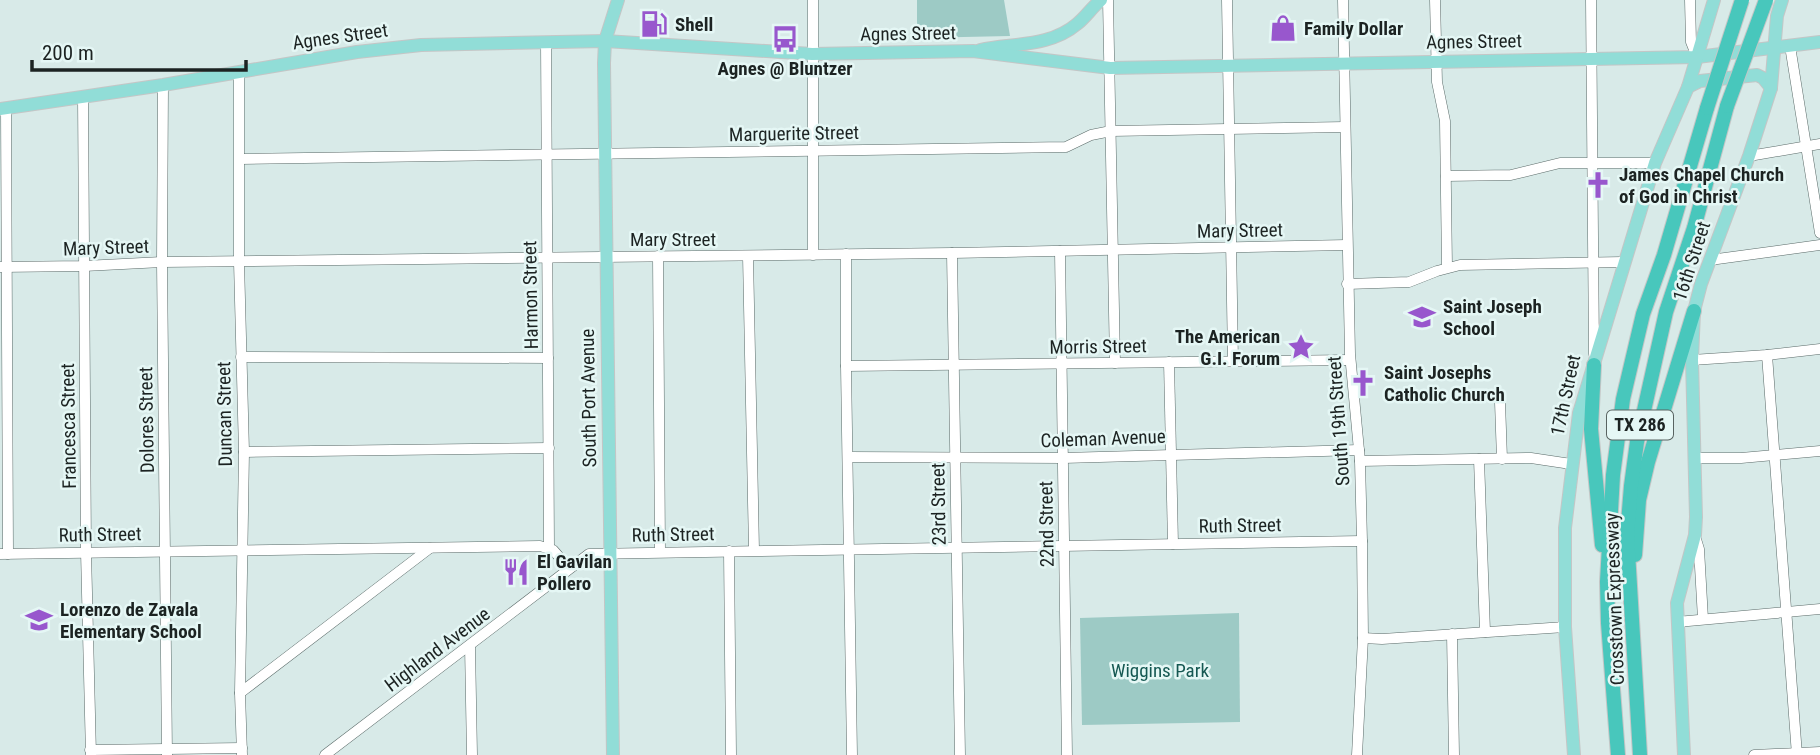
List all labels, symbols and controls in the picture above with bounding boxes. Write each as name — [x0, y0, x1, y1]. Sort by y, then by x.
fuel station icon: Shell — [639, 9, 669, 39]
place label: Shell — [675, 13, 713, 36]
shop icon: Family Dollar — [1268, 13, 1298, 43]
place label: Family Dollar — [1304, 17, 1403, 40]
street label: Agnes Street — [291, 18, 389, 55]
street label: Agnes Street — [860, 21, 956, 46]
bus stop icon: Agnes @ Bluntzer — [770, 24, 800, 54]
scale bar — [32, 28, 245, 72]
street label: Agnes Street — [1426, 29, 1522, 54]
text: 200 m — [42, 41, 94, 65]
place label: Agnes @ Bluntzer — [717, 57, 853, 80]
street label: Marguerite Street — [729, 121, 859, 146]
place label: James Chapel Church of God in Christ — [1619, 163, 1784, 208]
church icon: James Chapel Church of God in Christ — [1583, 170, 1613, 200]
street label: Mary Street — [1197, 218, 1283, 243]
street label: 16th Street — [1668, 218, 1715, 304]
street label: Mary Street — [630, 228, 716, 251]
street label: Mary Street — [63, 235, 150, 260]
street label: Harmon Street — [518, 240, 543, 349]
place label: Saint Joseph School — [1443, 295, 1542, 340]
school or university icon: Saint Joseph School — [1407, 302, 1437, 332]
place label: The American G.I. Forum — [1175, 325, 1280, 370]
street label: South Port Avenue — [576, 328, 601, 467]
place icon: The American G.I. Forum — [1286, 332, 1316, 362]
street label: Morris Street — [1049, 334, 1147, 359]
street label: 17th Street — [1546, 352, 1585, 438]
street label: South 19th Street — [1322, 355, 1355, 487]
street label: Duncan Street — [212, 361, 237, 467]
place label: Saint Josephs Catholic Church — [1384, 361, 1505, 406]
street label: Francesca Street — [56, 363, 81, 489]
street label: Dolores Street — [134, 367, 159, 473]
church icon: Saint Josephs Catholic Church — [1348, 368, 1378, 398]
road number: TX 286 — [1607, 410, 1673, 440]
street label: Coleman Avenue — [1040, 425, 1166, 452]
street label: 23rd Street — [926, 462, 951, 546]
street label: 22nd Street — [1034, 481, 1059, 567]
street label: Crosstown Expressway — [1600, 512, 1629, 686]
street label: Ruth Street — [1198, 513, 1282, 538]
street label: Ruth Street — [58, 522, 142, 547]
street label: Ruth Street — [631, 522, 715, 547]
place label: El Gavilan Pollero — [537, 550, 612, 595]
restaurant icon: El Gavilan Pollero — [501, 557, 531, 587]
place label: Lorenzo de Zavala Elementary School — [60, 598, 202, 643]
street label: Highland Avenue — [380, 602, 495, 696]
school or university icon: Lorenzo de Zavala Elementary School — [24, 605, 54, 635]
park label: Wiggins Park — [1111, 659, 1209, 682]

